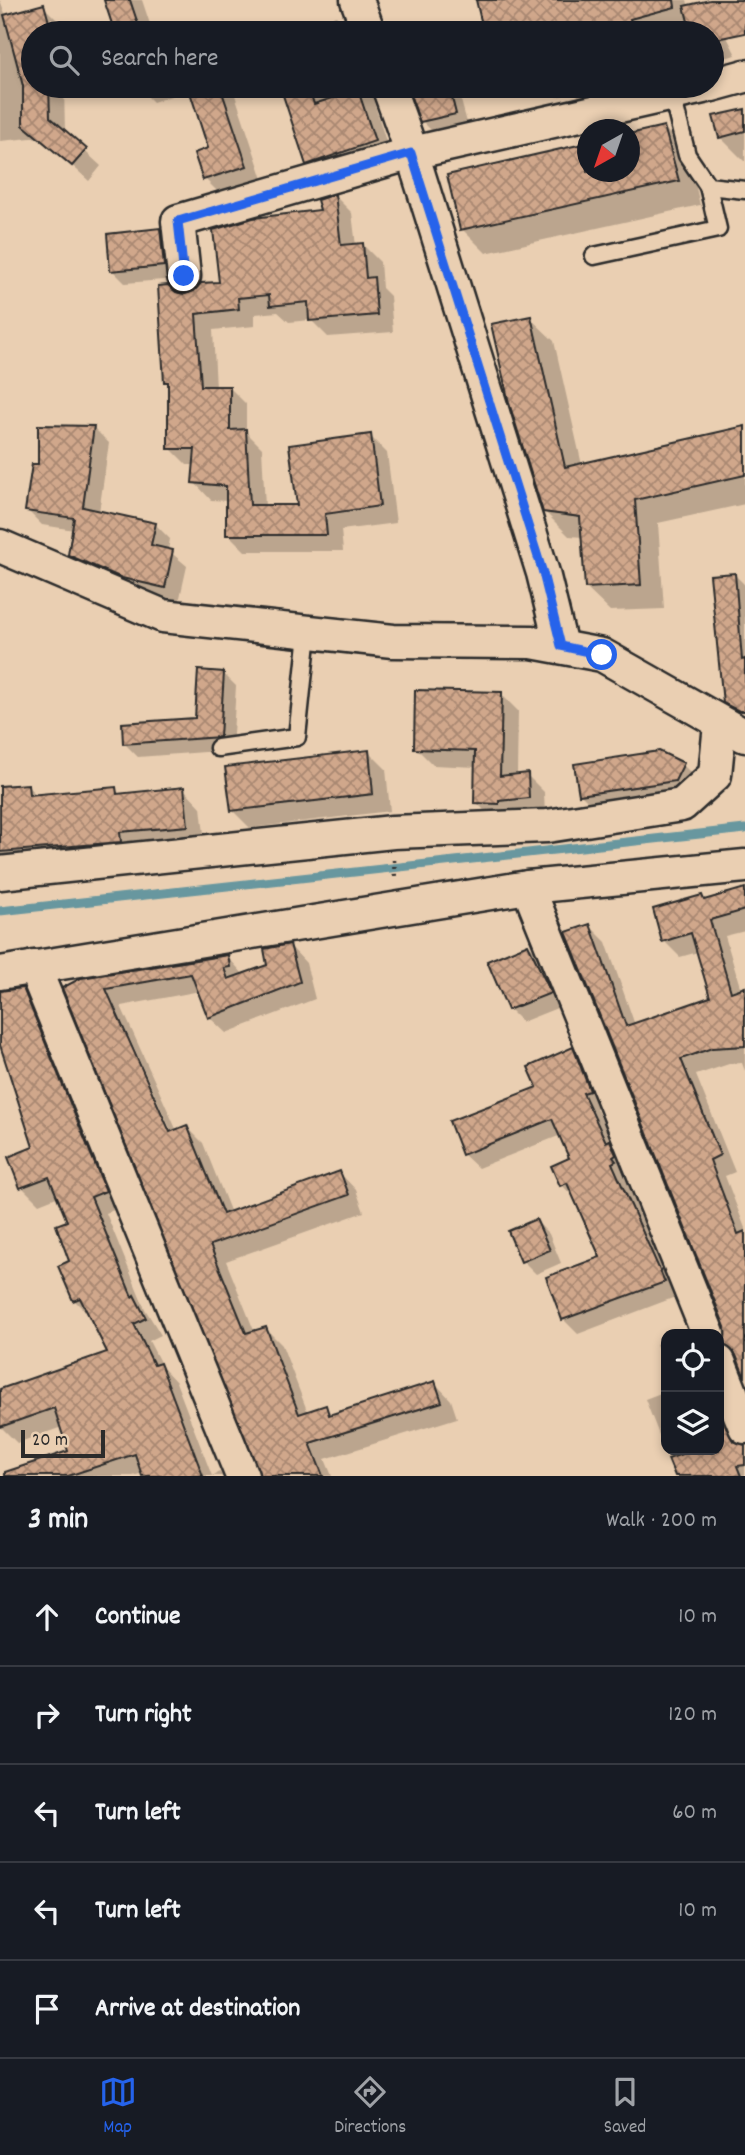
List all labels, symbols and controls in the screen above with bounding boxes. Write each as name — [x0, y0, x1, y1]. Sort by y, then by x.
search box — [21, 21, 724, 98]
icon: search — [45, 41, 83, 79]
text: Search here — [101, 41, 219, 78]
north arrow — [577, 119, 640, 182]
route end — [168, 260, 199, 291]
route start — [586, 639, 617, 670]
map controls — [661, 1329, 724, 1455]
button: locate — [661, 1329, 724, 1392]
button: layers — [661, 1392, 724, 1455]
scale bar — [21, 1427, 105, 1459]
text: 20 m — [32, 1428, 68, 1455]
text: 3 min — [28, 1500, 88, 1543]
text: Walk · 200 m — [606, 1505, 717, 1538]
icon: ahead — [28, 1598, 66, 1636]
text: Continue — [95, 1599, 180, 1636]
text: 10 m — [678, 1601, 717, 1634]
icon: right — [28, 1696, 66, 1734]
text: Turn right — [95, 1697, 192, 1734]
text: 120 m — [668, 1699, 717, 1732]
icon: left — [28, 1794, 66, 1832]
text: Turn left — [95, 1795, 181, 1832]
text: 60 m — [672, 1797, 717, 1830]
icon: left — [28, 1892, 66, 1930]
text: Turn left — [95, 1893, 181, 1930]
text: 10 m — [678, 1895, 717, 1928]
icon: arrive — [28, 1990, 66, 2028]
text: Arrive at destination — [95, 1991, 300, 2028]
tab: Map — [99, 2073, 137, 2142]
tab: Directions — [334, 2073, 406, 2142]
tab: Saved — [604, 2073, 646, 2142]

